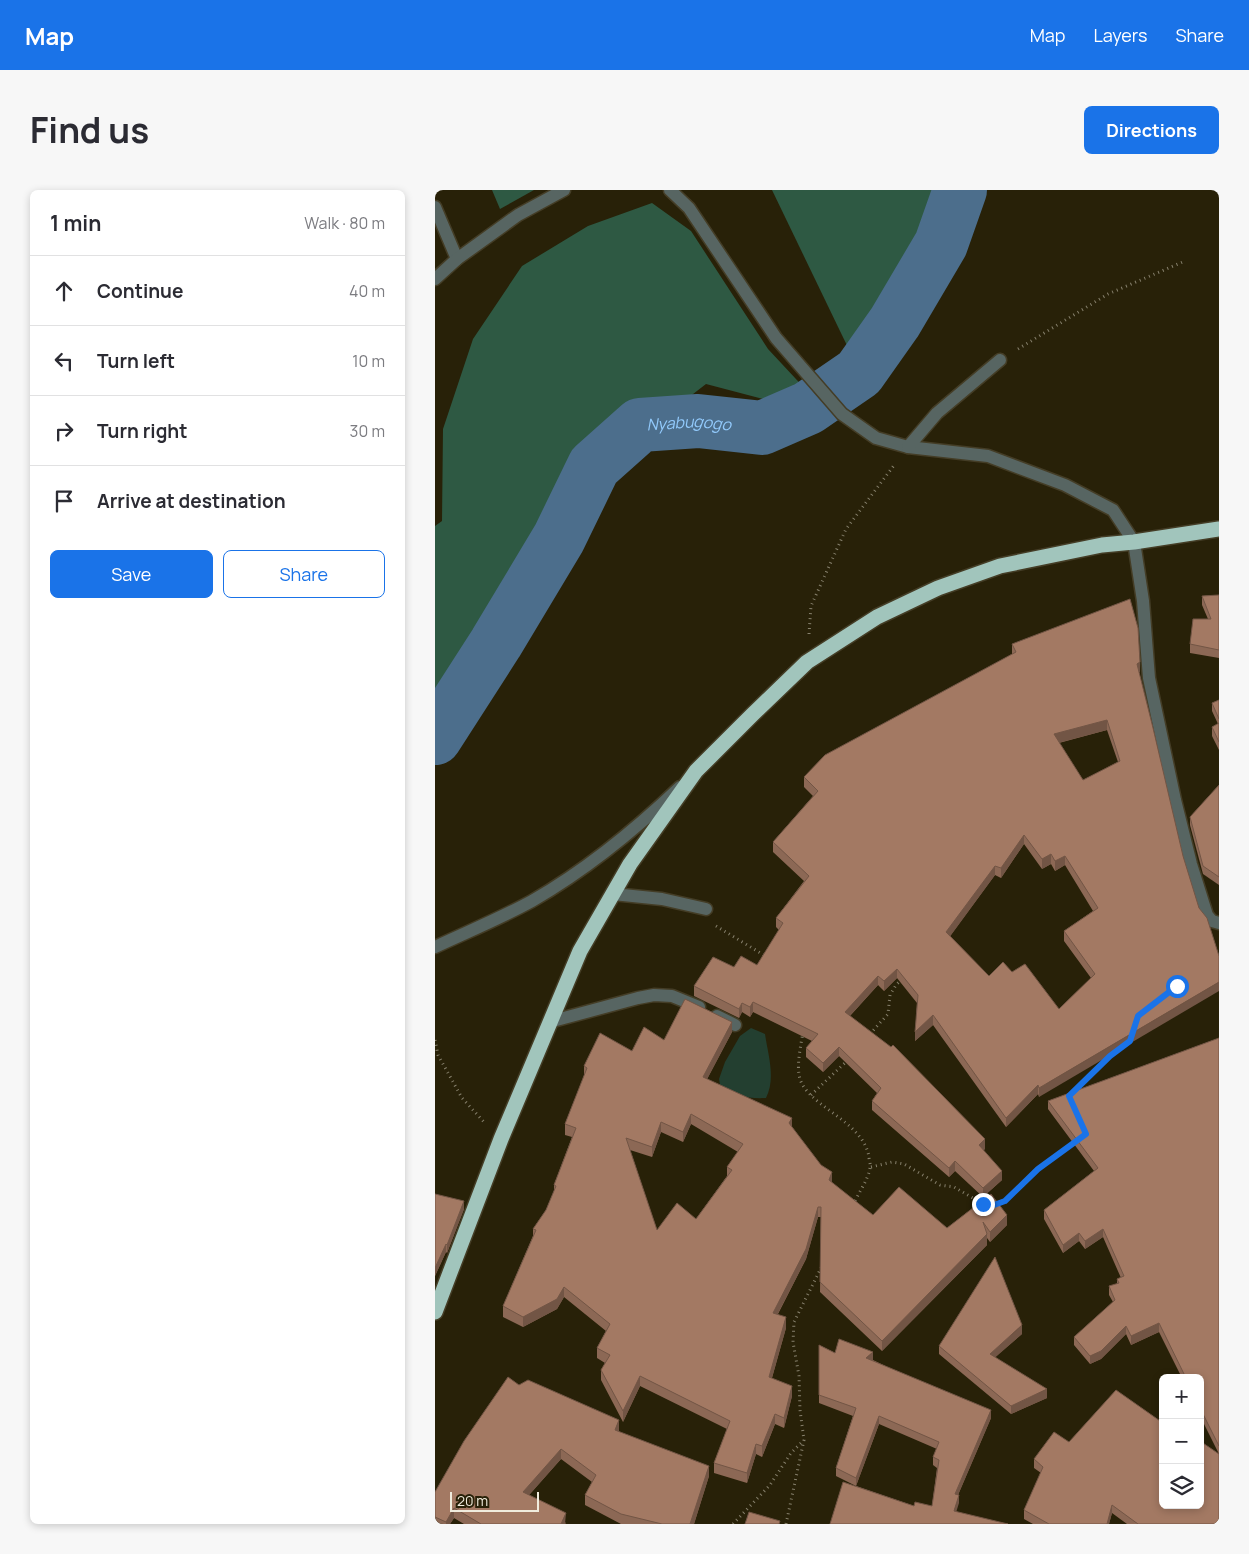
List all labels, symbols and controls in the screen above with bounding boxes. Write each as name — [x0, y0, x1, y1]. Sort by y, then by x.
text: Map — [25, 19, 74, 52]
text: Map — [1030, 23, 1065, 47]
text: Layers — [1093, 23, 1147, 47]
text: Share — [1175, 23, 1224, 47]
text: Find us — [30, 106, 149, 154]
button: Directions — [1084, 106, 1219, 154]
text: 1 min — [50, 209, 101, 237]
text: Walk · 80 m — [304, 212, 385, 234]
icon: ahead — [50, 277, 78, 305]
text: Continue — [97, 278, 183, 304]
text: 40 m — [349, 280, 385, 302]
icon: left — [50, 347, 78, 375]
text: Turn left — [97, 348, 175, 374]
text: 10 m — [352, 350, 385, 372]
water label: Nyabugogo — [646, 410, 734, 436]
icon: right — [50, 417, 78, 445]
text: Turn right — [97, 418, 187, 444]
text: 30 m — [350, 420, 385, 442]
icon: arrive — [50, 487, 78, 515]
text: Arrive at destination — [97, 488, 286, 514]
button: Save — [50, 550, 213, 598]
button: Share — [223, 550, 385, 598]
route start — [1166, 975, 1189, 998]
route end — [972, 1193, 995, 1216]
map controls — [1159, 1374, 1204, 1509]
button: + — [1159, 1374, 1204, 1419]
button: − — [1159, 1419, 1204, 1464]
button: layers — [1159, 1464, 1204, 1509]
scale bar — [450, 1489, 539, 1512]
text: 20 m — [457, 1491, 488, 1510]

